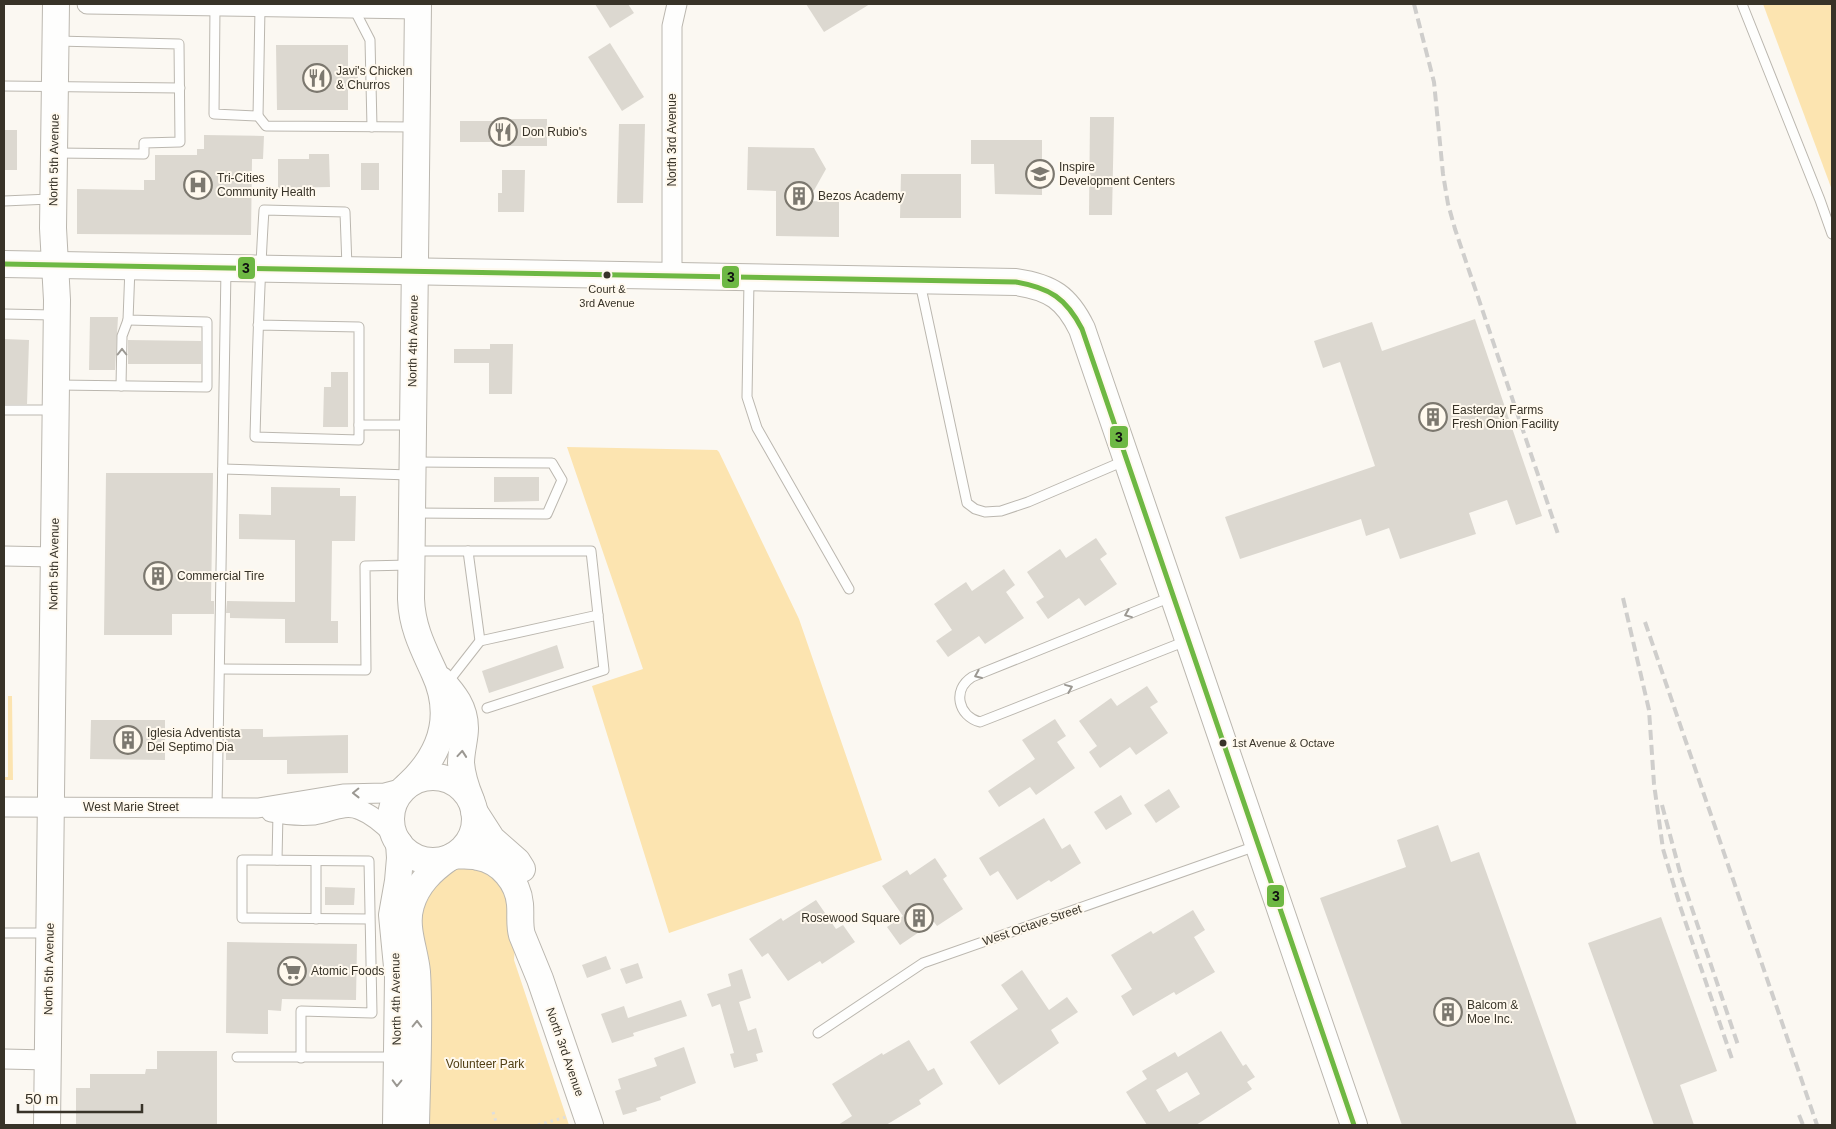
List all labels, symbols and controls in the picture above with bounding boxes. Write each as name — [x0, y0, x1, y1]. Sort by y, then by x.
restaurant icon: Javi's Chicken & Churros — [302, 63, 332, 93]
place label: Javi's Chicken & Churros — [336, 64, 412, 92]
street label: North 3rd Avenue — [665, 93, 679, 187]
street label: North 5th Avenue — [46, 113, 62, 206]
restaurant icon: Don Rubio's — [488, 117, 518, 147]
place label: Don Rubio's — [522, 125, 587, 139]
school or university icon: Inspire Development Centers — [1025, 159, 1055, 189]
place label: Inspire Development Centers — [1059, 160, 1175, 188]
hospital icon: Tri-Cities Community Health — [183, 170, 213, 200]
place label: Tri-Cities Community Health — [217, 171, 316, 199]
building icon: Bezos Academy — [784, 181, 814, 211]
place label: Bezos Academy — [818, 189, 904, 203]
line badge: 3 — [237, 256, 256, 280]
text: 3 — [242, 260, 250, 276]
line badge: 3 — [721, 265, 740, 289]
text: 3 — [727, 269, 735, 285]
marker: Court & 3rd Avenue — [602, 270, 612, 280]
place label: Court & 3rd Avenue — [579, 283, 635, 309]
street label: North 4th Avenue — [405, 294, 421, 387]
one-way arrow — [117, 348, 127, 356]
building icon: Easterday Farms Fresh Onion Facility — [1418, 402, 1448, 432]
place label: Easterday Farms Fresh Onion Facility — [1452, 403, 1559, 431]
line badge: 3 — [1109, 425, 1129, 449]
text: 3 — [1115, 429, 1123, 445]
street label: North 5th Avenue — [46, 517, 62, 610]
building icon: Commercial Tire — [143, 561, 173, 591]
place label: Commercial Tire — [177, 569, 265, 583]
one-way arrow — [1124, 608, 1133, 618]
one-way arrow — [974, 668, 983, 679]
one-way arrow — [1064, 683, 1073, 694]
building icon: Iglesia Adventista Del Septimo Dia — [113, 725, 143, 755]
place label: Iglesia Adventista Del Septimo Dia — [147, 726, 241, 754]
place label: 1st Avenue & Octave — [1232, 737, 1335, 749]
marker: 1st Avenue & Octave — [1218, 738, 1228, 748]
one-way arrow — [456, 749, 467, 757]
one-way arrow — [352, 788, 360, 798]
street label: West Marie Street — [83, 800, 180, 814]
line badge: 3 — [1266, 884, 1285, 908]
text: 3 — [1272, 888, 1280, 904]
street label: West Octave Street — [981, 901, 1084, 949]
building icon: Rosewood Square — [904, 903, 934, 933]
place label: Rosewood Square — [801, 911, 900, 925]
street label: North 5th Avenue — [41, 922, 57, 1015]
street label: North 4th Avenue — [388, 952, 404, 1045]
supermarket icon: Atomic Foods — [277, 956, 307, 986]
place label: Atomic Foods — [311, 964, 384, 978]
building icon: Balcom & Moe Inc. — [1433, 997, 1463, 1027]
place label: Balcom & Moe Inc. — [1467, 998, 1518, 1026]
street label: North 3rd Avenue — [543, 1006, 587, 1099]
one-way arrow — [412, 1020, 422, 1028]
park label: Volunteer Park — [446, 1057, 525, 1071]
one-way arrow — [392, 1080, 402, 1088]
scale bar — [18, 1082, 141, 1114]
text: 50 m — [25, 1090, 58, 1107]

